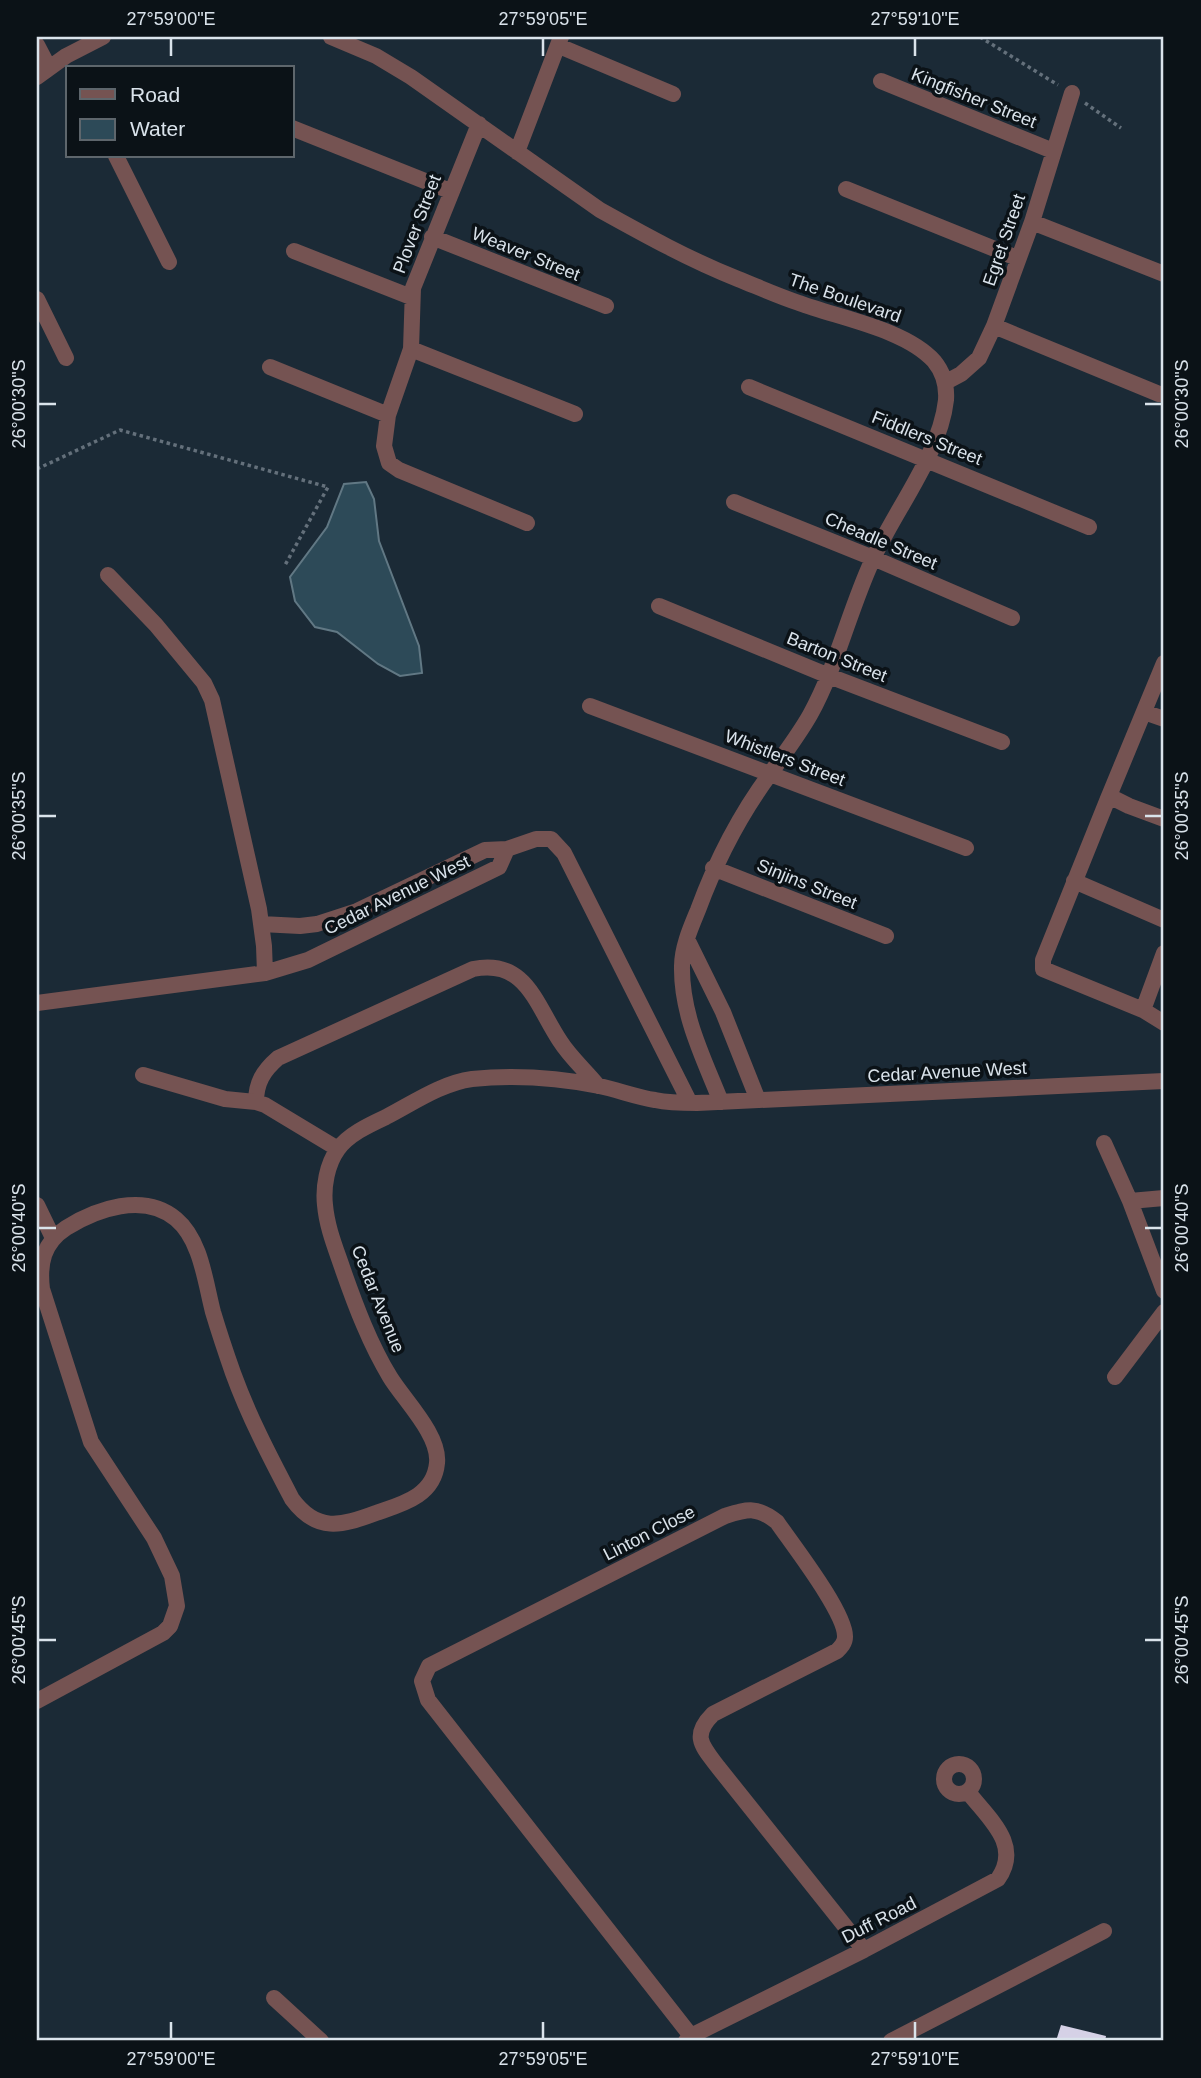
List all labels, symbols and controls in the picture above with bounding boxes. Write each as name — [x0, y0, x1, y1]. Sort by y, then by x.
text: 27°59'00"E — [126, 9, 216, 29]
text: 27°59'05"E — [498, 9, 588, 29]
text: 27°59'10"E — [870, 9, 960, 29]
street label: Kingfisher Street — [909, 64, 1039, 132]
legend — [66, 66, 294, 158]
text: Road — [130, 83, 180, 106]
text: Water — [130, 117, 185, 140]
street label: Plover Street — [389, 172, 445, 276]
street label: Egret Street — [979, 191, 1029, 289]
street label: Weaver Street — [469, 223, 583, 285]
street label: The Boulevard — [786, 269, 904, 327]
text: 26°00'30"S — [9, 359, 29, 449]
text: 26°00'30"S — [1172, 359, 1192, 449]
street label: Fiddlers Street — [869, 407, 985, 469]
street label: Cheadle Street — [822, 508, 940, 574]
street label: Barton Street — [784, 628, 890, 686]
street label: Whistlers Street — [722, 726, 848, 790]
text: 26°00'35"S — [9, 771, 29, 861]
text: 26°00'35"S — [1172, 771, 1192, 861]
street label: Cedar Avenue West — [321, 851, 473, 939]
street label: Sinjins Street — [754, 855, 860, 913]
street label: Cedar Avenue West — [867, 1058, 1027, 1086]
text: 26°00'40"S — [9, 1183, 29, 1273]
text: 26°00'40"S — [1172, 1183, 1192, 1273]
street label: Cedar Avenue — [347, 1243, 409, 1355]
street label: Linton Close — [600, 1501, 698, 1565]
text: 26°00'45"S — [9, 1595, 29, 1685]
text: 26°00'45"S — [1172, 1595, 1192, 1685]
street label: Duff Road — [838, 1893, 920, 1947]
text: 27°59'00"E — [126, 2049, 216, 2069]
text: 27°59'05"E — [498, 2049, 588, 2069]
text: 27°59'10"E — [870, 2049, 960, 2069]

